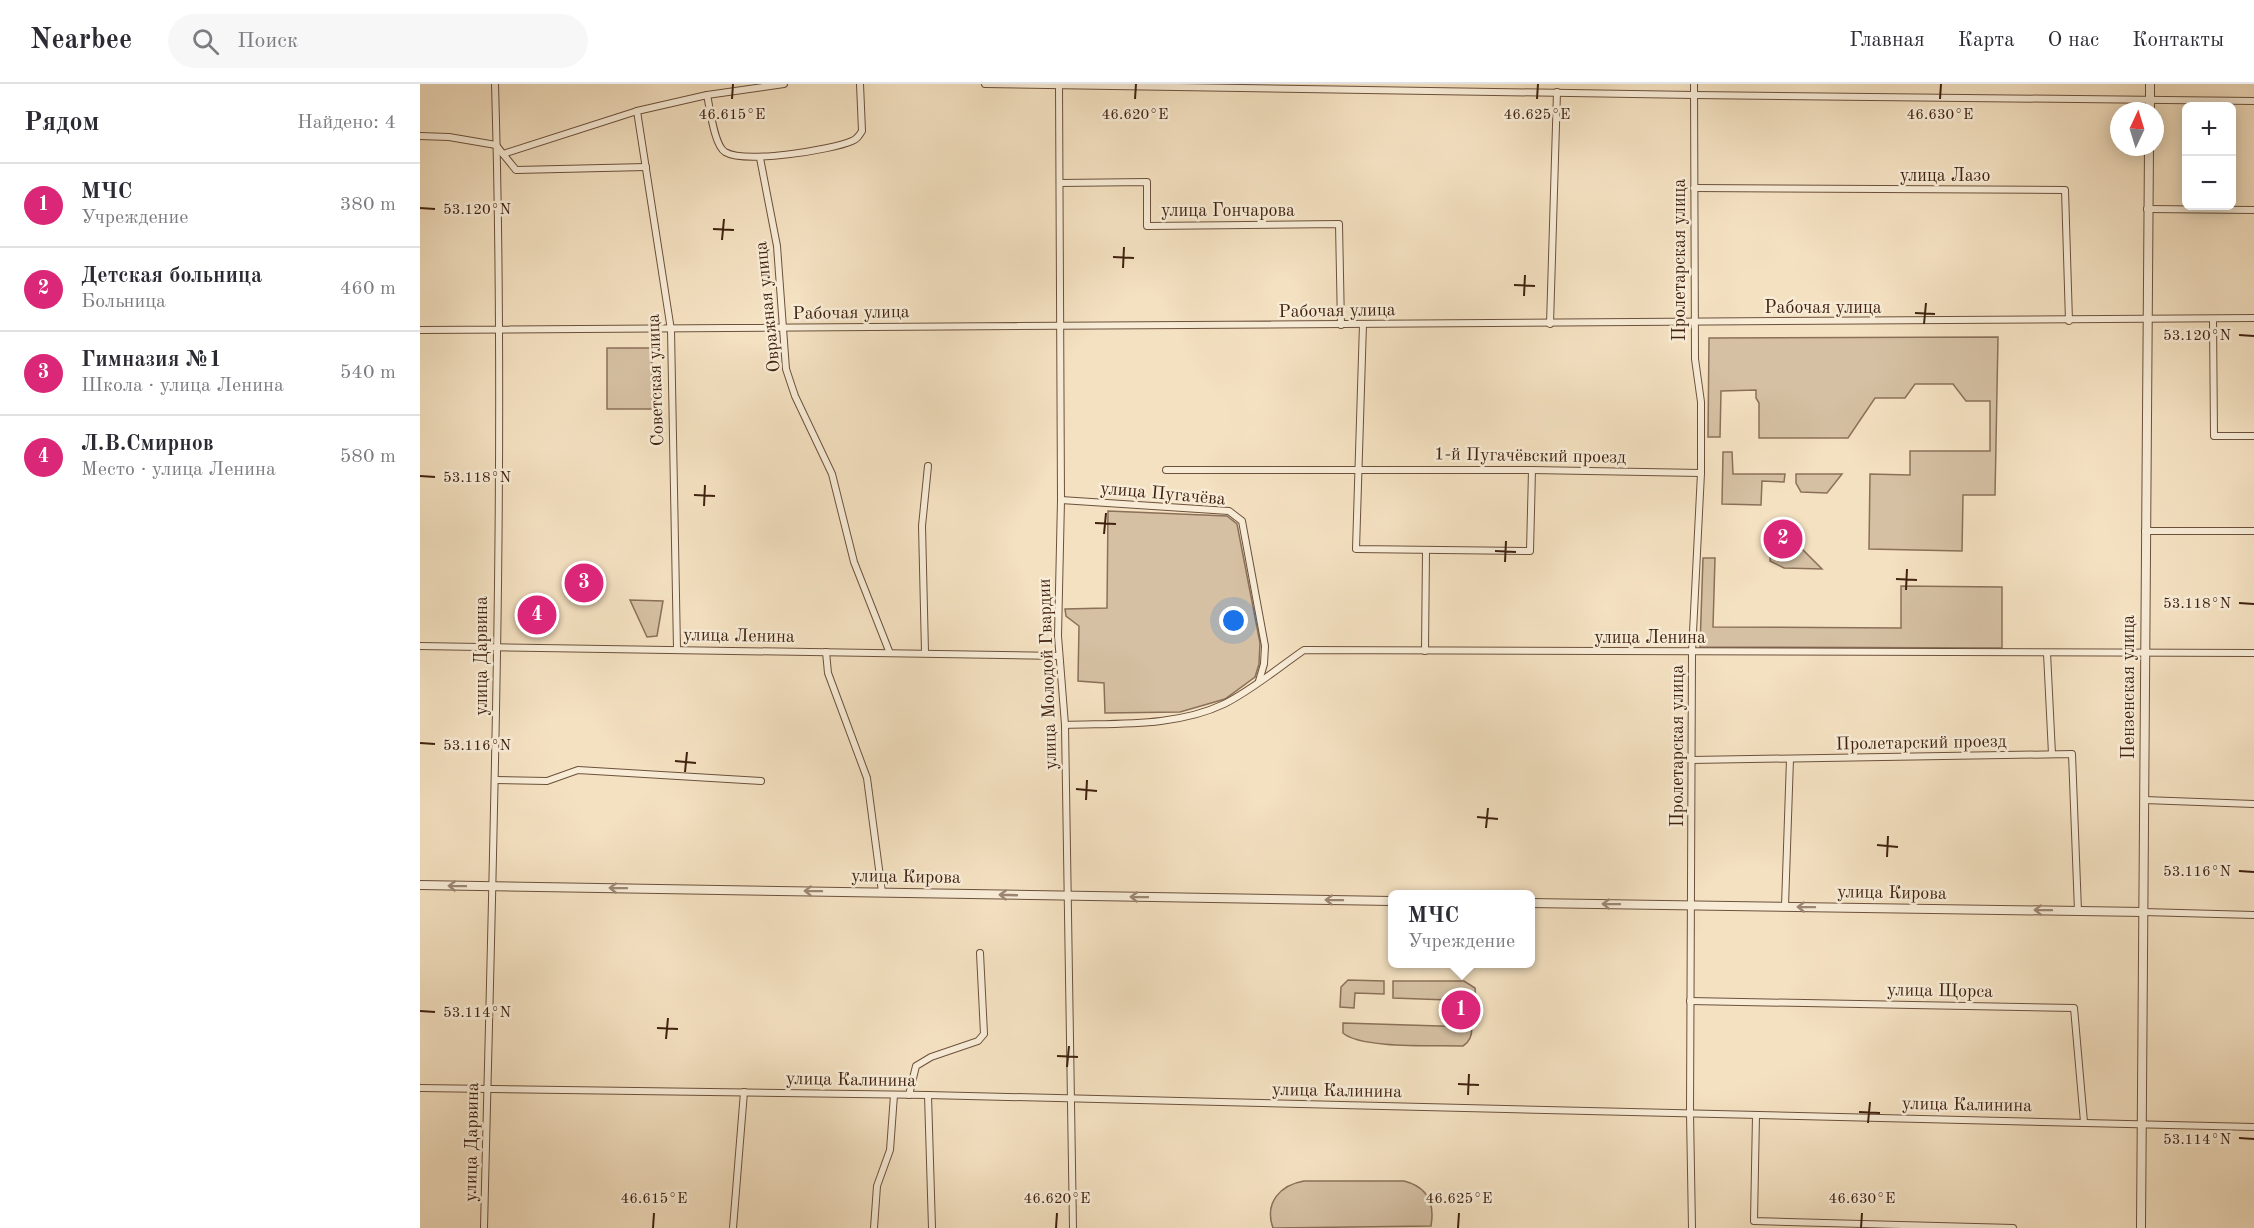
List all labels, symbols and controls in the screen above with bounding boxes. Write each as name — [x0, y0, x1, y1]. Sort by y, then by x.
search box — [168, 14, 588, 68]
icon: search — [189, 25, 222, 58]
text: Nearbee — [30, 27, 132, 55]
text: Поиск — [237, 30, 298, 52]
text: Главная — [1849, 30, 1925, 51]
text: Карта — [1958, 30, 2015, 51]
text: О нас — [2048, 30, 2099, 51]
text: Контакты — [2132, 30, 2224, 51]
north arrow — [2110, 102, 2164, 156]
map controls — [2182, 102, 2236, 210]
button: + — [2182, 102, 2236, 156]
text: 46.615°E — [699, 108, 765, 123]
text: 46.620°E — [1102, 108, 1168, 123]
text: 46.625°E — [1504, 108, 1570, 123]
text: 46.630°E — [1907, 108, 1973, 123]
text: Рядом — [24, 110, 99, 136]
text: Найдено: 4 — [297, 113, 396, 133]
button: − — [2182, 156, 2236, 210]
street label: улица Лазо — [1900, 167, 1990, 185]
street label: Пролетарская улица — [1671, 179, 1689, 341]
text: МЧС — [81, 181, 132, 203]
text: 1 — [38, 195, 49, 215]
text: 380 m — [340, 195, 396, 215]
street label: улица Гончарова — [1161, 202, 1295, 220]
text: 53.120°N — [443, 203, 511, 218]
text: Учреждение — [81, 208, 189, 228]
street label: Овражная улица — [752, 240, 784, 373]
text: Детская больница — [81, 265, 262, 287]
text: 2 — [38, 279, 49, 299]
text: 460 m — [340, 279, 396, 299]
text: Больница — [81, 292, 166, 312]
street label: Рабочая улица — [1764, 299, 1882, 317]
street label: Рабочая улица — [1278, 301, 1396, 321]
street label: Рабочая улица — [792, 303, 910, 323]
street label: Советская улица — [645, 313, 667, 447]
text: 53.120°N — [2163, 329, 2231, 344]
text: Гимназия №1 — [81, 349, 222, 371]
text: 3 — [38, 363, 49, 383]
text: 540 m — [340, 363, 396, 383]
text: Школа · улица Ленина — [81, 376, 284, 396]
text: Л.В.Смирнов — [81, 433, 214, 455]
street label: 1-й Пугачёвский проезд — [1434, 445, 1626, 467]
text: 4 — [38, 447, 49, 467]
text: 580 m — [340, 447, 396, 467]
text: Место · улица Ленина — [81, 460, 276, 480]
text: 53.118°N — [443, 471, 511, 486]
street label: улица Пугачёва — [1099, 480, 1226, 508]
pin: 2 — [1764, 516, 1802, 562]
pin: 3 — [564, 560, 604, 606]
street label: улица Молодой Гвардии — [1036, 578, 1060, 770]
pin: 4 — [518, 592, 556, 638]
street label: улица Дарвина — [473, 596, 491, 716]
text: 53.118°N — [2163, 597, 2231, 612]
your location — [1219, 606, 1248, 635]
street label: Пензенская улица — [2120, 615, 2138, 759]
street label: улица Ленина — [683, 626, 795, 646]
street label: улица Ленина — [1594, 629, 1706, 647]
street label: Пролетарская улица — [1669, 665, 1687, 827]
street label: Пролетарский проезд — [1835, 733, 2007, 753]
text: 53.116°N — [443, 739, 511, 754]
text: 53.116°N — [2163, 865, 2231, 880]
street label: улица Кирова — [851, 867, 961, 887]
one-way arrow — [447, 880, 467, 892]
one-way arrow — [608, 882, 628, 894]
street label: улица Кирова — [1837, 883, 1947, 903]
one-way arrow — [803, 885, 823, 897]
one-way arrow — [998, 889, 1018, 900]
popup — [1388, 890, 1535, 968]
one-way arrow — [1129, 892, 1149, 903]
one-way arrow — [1324, 894, 1344, 906]
one-way arrow — [1601, 898, 1621, 910]
one-way arrow — [1796, 901, 1816, 913]
text: МЧС — [1408, 905, 1459, 927]
one-way arrow — [2033, 905, 2053, 916]
text: Учреждение — [1408, 932, 1515, 952]
street label: улица Щорса — [1887, 981, 1993, 1001]
pin: 1 — [1442, 988, 1480, 1032]
text: 53.114°N — [443, 1006, 511, 1021]
street label: улица Калинина — [786, 1070, 916, 1090]
street label: улица Калинина — [1272, 1081, 1402, 1101]
street label: улица Дарвина — [462, 1082, 482, 1202]
street label: улица Калинина — [1902, 1095, 2032, 1115]
text: 53.114°N — [2163, 1133, 2231, 1148]
text: 46.615°E — [621, 1192, 687, 1207]
text: 46.620°E — [1024, 1192, 1090, 1207]
text: 46.625°E — [1426, 1192, 1492, 1207]
text: 46.630°E — [1829, 1192, 1895, 1207]

